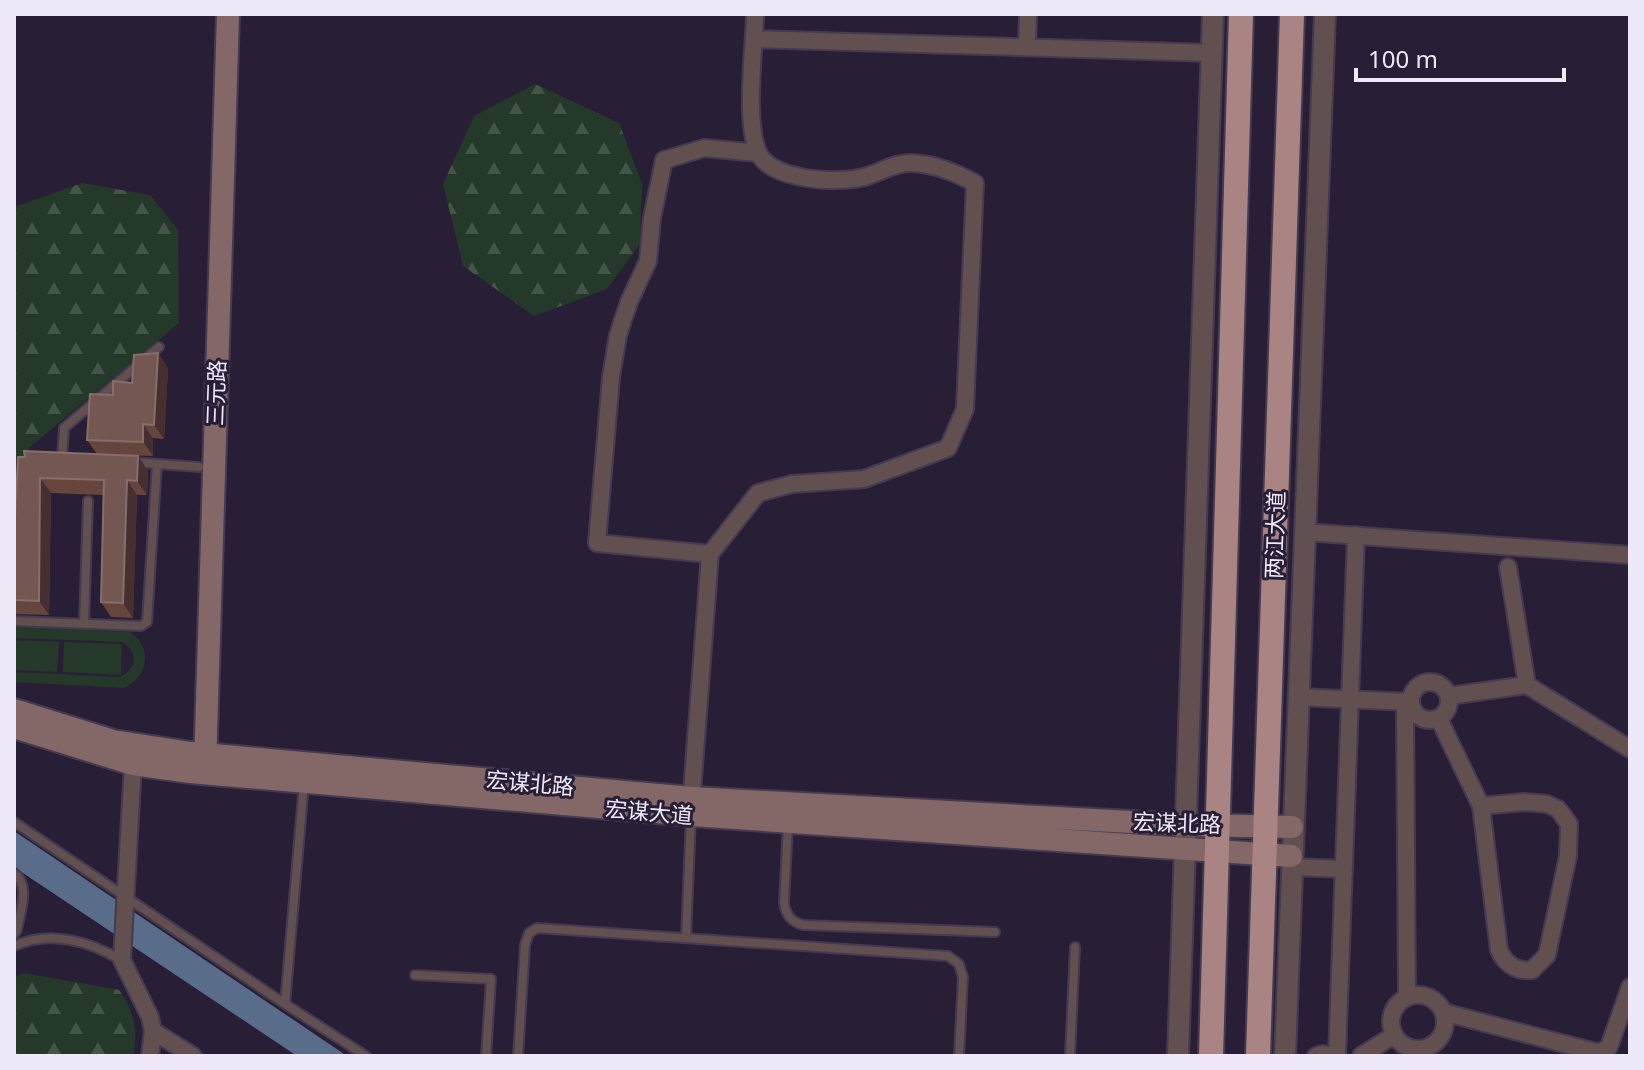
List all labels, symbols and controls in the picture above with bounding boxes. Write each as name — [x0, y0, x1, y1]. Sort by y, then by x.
scale bar — [1356, 32, 1564, 82]
text: 100 m — [1368, 42, 1438, 75]
street label: 三元路 — [199, 359, 231, 426]
street label: 两江大道 — [1257, 490, 1291, 579]
street label: 宏谋北路 — [485, 763, 575, 801]
street label: 宏谋大道 — [604, 792, 694, 830]
street label: 宏谋北路 — [1133, 805, 1222, 839]

